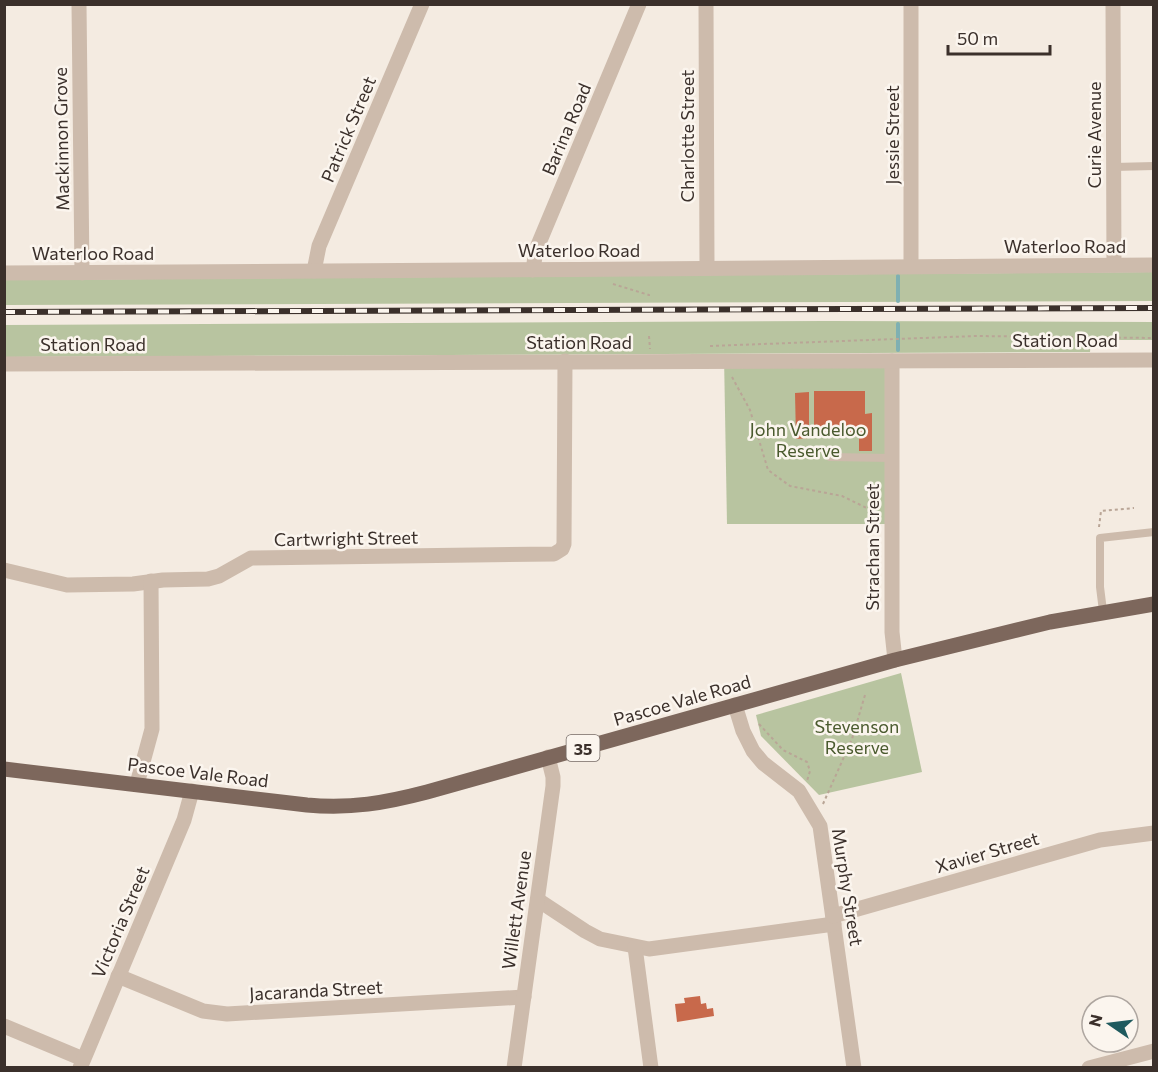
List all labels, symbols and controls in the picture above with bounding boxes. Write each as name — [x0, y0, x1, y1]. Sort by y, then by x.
scale bar — [948, 18, 1050, 56]
text: 50 m — [957, 27, 998, 49]
street label: Mackinnon Grove — [49, 67, 73, 211]
street label: Charlotte Street — [676, 70, 698, 202]
street label: Patrick Street — [316, 73, 380, 185]
street label: Barina Road — [537, 80, 595, 178]
street label: Curie Avenue — [1083, 81, 1105, 189]
street label: Jessie Street — [881, 85, 903, 185]
street label: Waterloo Road — [1004, 235, 1126, 257]
street label: Waterloo Road — [518, 239, 640, 261]
street label: Waterloo Road — [32, 242, 154, 264]
street label: Station Road — [1012, 329, 1118, 351]
street label: Station Road — [526, 331, 632, 353]
street label: Station Road — [40, 333, 146, 355]
park label: John Vandeloo Reserve — [749, 418, 867, 461]
street label: Strachan Street — [861, 483, 883, 611]
street label: Cartwright Street — [274, 526, 418, 550]
street label: Pascoe Vale Road — [611, 670, 753, 730]
park label: Stevenson Reserve — [815, 715, 899, 758]
road number: 35 — [566, 735, 600, 761]
street label: Pascoe Vale Road — [126, 752, 270, 792]
street label: Murphy Street — [828, 827, 868, 947]
street label: Xavier Street — [933, 827, 1041, 877]
street label: Willett Avenue — [497, 849, 535, 971]
street label: Victoria Street — [87, 863, 153, 981]
street label: Jacaranda Street — [249, 976, 383, 1004]
north arrow — [1080, 994, 1140, 1054]
text: N — [1084, 1012, 1106, 1028]

